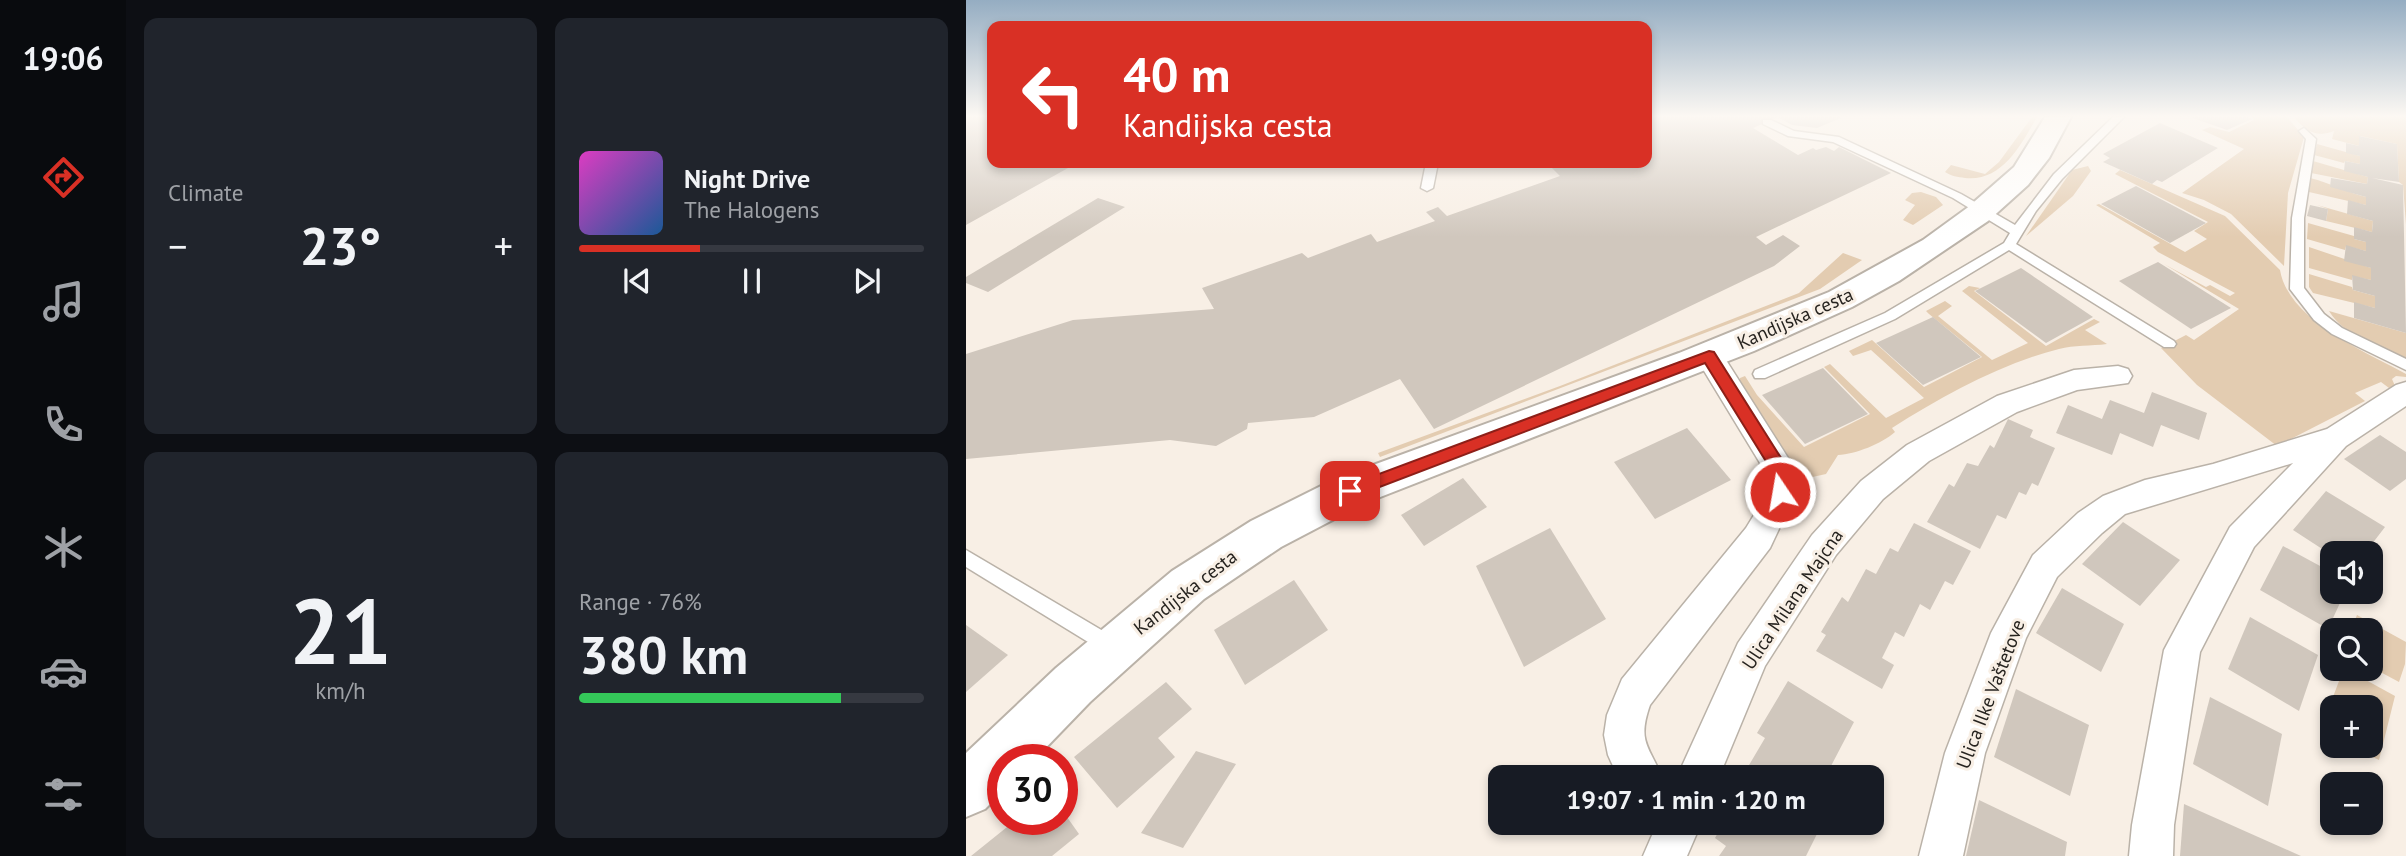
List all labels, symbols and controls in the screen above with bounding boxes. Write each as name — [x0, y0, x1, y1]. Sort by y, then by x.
text: 19:06 — [22, 37, 104, 79]
text: 40 m — [1123, 42, 1230, 106]
icon: left — [1008, 49, 1099, 140]
text: Kandijska cesta — [1123, 104, 1333, 146]
icon: directions — [39, 153, 88, 202]
text: Night Drive — [684, 162, 810, 195]
text: Climate — [168, 178, 243, 207]
text: The Halogens — [684, 195, 819, 224]
text: 23° — [300, 212, 381, 279]
text: − — [168, 221, 187, 270]
text: + — [494, 221, 513, 270]
icon: previous — [618, 262, 656, 300]
icon: pause — [733, 262, 771, 300]
icon: next — [848, 262, 886, 300]
icon: music — [39, 277, 88, 326]
street label: Kandijska cesta — [1733, 282, 1857, 354]
icon: phone — [39, 400, 88, 449]
position arrow — [1743, 455, 1817, 529]
pin — [1320, 461, 1380, 521]
icon: arrive — [1331, 472, 1369, 510]
icon: climate — [39, 523, 88, 572]
street label: Ulica Milana Majcna — [1736, 524, 1848, 674]
map controls — [2320, 541, 2383, 835]
button: sound — [2320, 541, 2383, 604]
street label: Kandijska cesta — [1129, 544, 1241, 640]
text: 21 — [289, 571, 392, 689]
text: Range · 76% — [579, 587, 702, 616]
street label: Ulica Ilke Vaštetove — [1950, 616, 2030, 772]
button: search — [2320, 618, 2383, 681]
text: 380 km — [579, 621, 748, 688]
icon: car — [39, 647, 88, 696]
text: km/h — [315, 676, 366, 705]
button: + — [2320, 695, 2383, 758]
speed limit sign: 30 — [987, 744, 1078, 835]
icon: filters — [39, 770, 88, 819]
button: − — [2320, 772, 2383, 835]
text: 19:07 · 1 min · 120 m — [1566, 783, 1806, 816]

